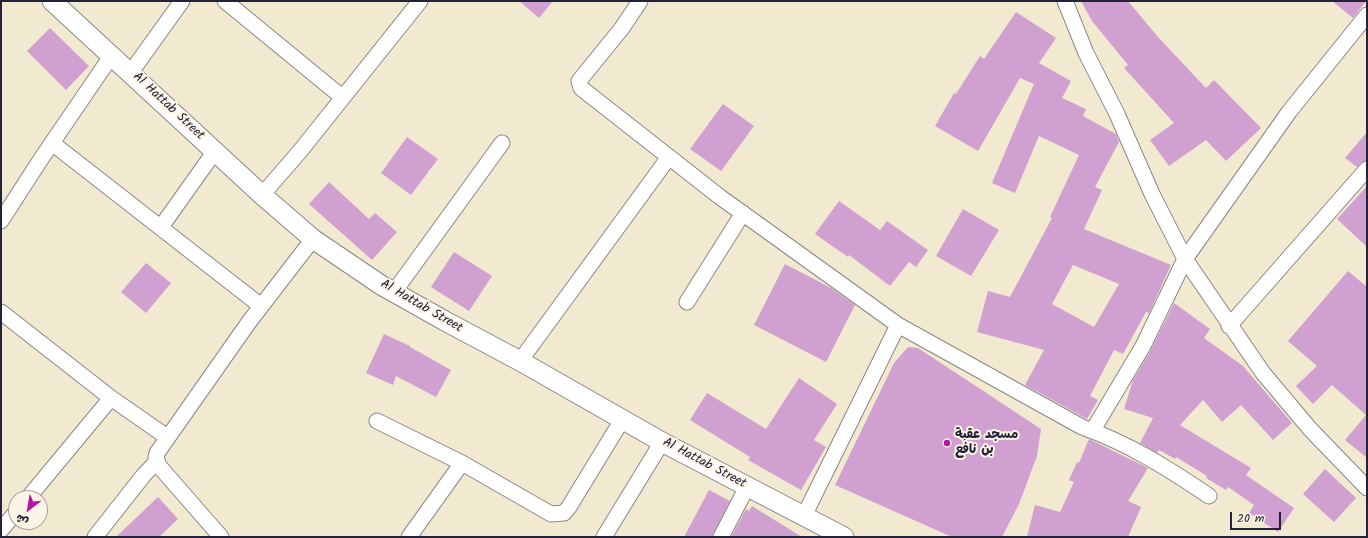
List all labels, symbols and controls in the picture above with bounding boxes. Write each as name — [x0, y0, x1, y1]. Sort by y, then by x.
street label: Al Hattab Street — [129, 70, 207, 144]
street label: Al Hattab Street — [377, 277, 465, 337]
place label: مسجد عقبة بن نافع — [955, 428, 1018, 459]
street label: Al Hattab Street — [660, 435, 748, 493]
marker: مسجد عقبة بن نافع — [942, 438, 952, 448]
north arrow — [8, 490, 48, 530]
scale bar — [1232, 504, 1283, 530]
text: ش — [13, 509, 32, 530]
text: 20 m — [1237, 509, 1264, 528]

